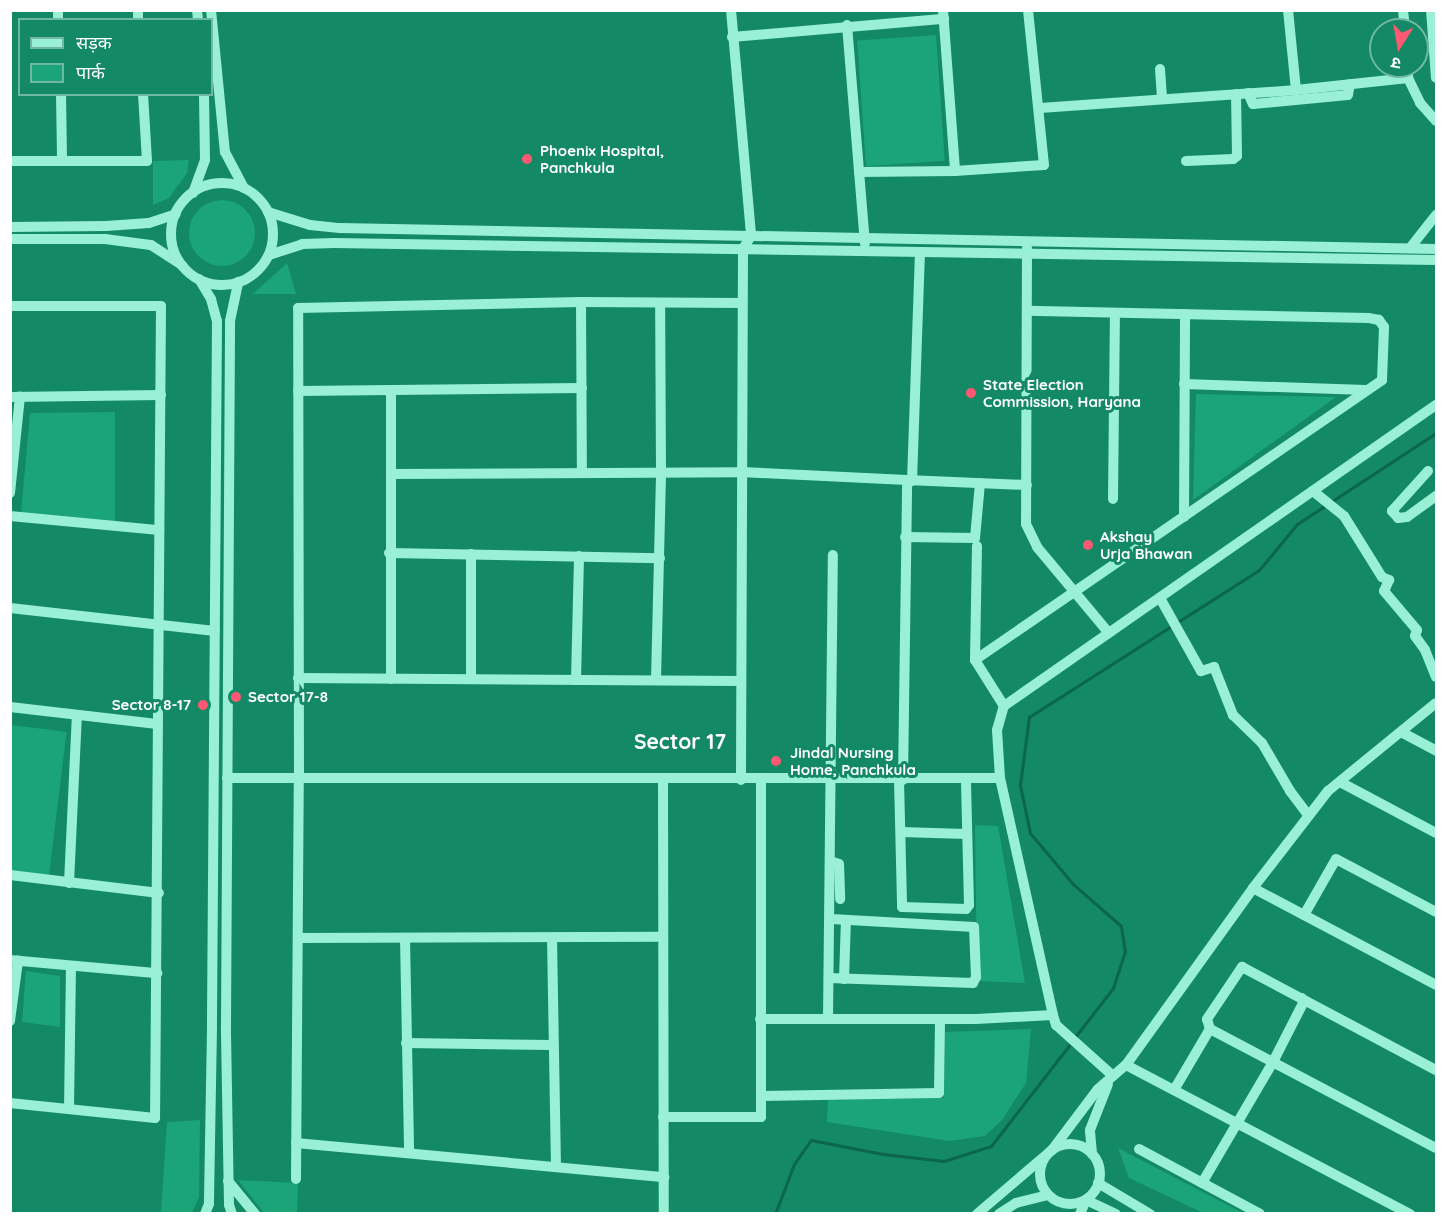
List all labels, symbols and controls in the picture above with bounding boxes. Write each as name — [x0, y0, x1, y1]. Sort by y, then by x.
legend — [18, 18, 213, 96]
north arrow — [1369, 18, 1429, 78]
text: सड़क — [76, 31, 112, 54]
text: उ — [1389, 53, 1402, 74]
text: पार्क — [76, 61, 105, 84]
place label: Phoenix Hospital, Panchkula — [540, 141, 664, 176]
marker: Phoenix Hospital, Panchkula — [518, 150, 536, 168]
place label: State Election Commission, Haryana — [983, 375, 1141, 410]
marker: State Election Commission, Haryana — [964, 386, 978, 400]
place label: Akshay Urja Bhawan — [1100, 527, 1193, 562]
marker: Akshay Urja Bhawan — [1081, 538, 1095, 552]
place label: Sector 17-8 — [248, 688, 328, 706]
marker: Sector 17-8 — [229, 690, 243, 704]
place label: Sector 8-17 — [112, 696, 191, 714]
marker: Sector 8-17 — [196, 698, 210, 712]
district label: Sector 17 — [634, 728, 726, 754]
place label: Jindal Nursing Home, Panchkula — [790, 743, 916, 778]
marker: Jindal Nursing Home, Panchkula — [767, 752, 785, 770]

